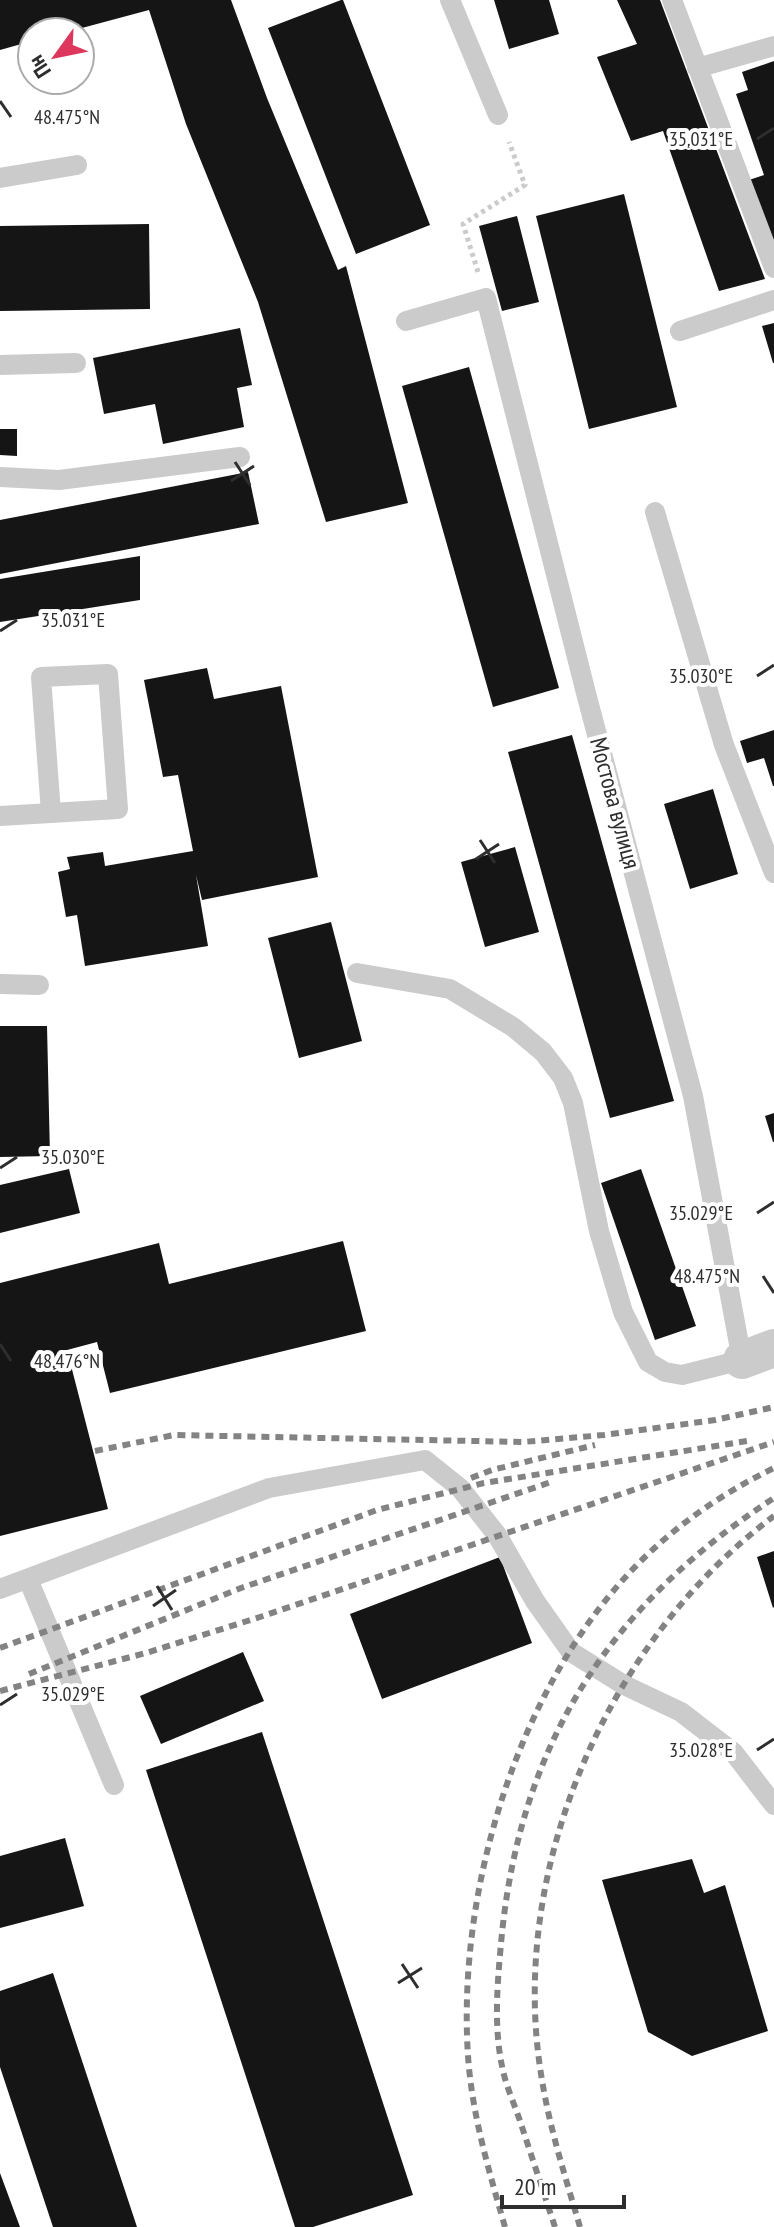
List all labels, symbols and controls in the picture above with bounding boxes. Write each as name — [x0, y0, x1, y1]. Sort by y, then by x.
north arrow — [16, 16, 96, 96]
text: Пн — [22, 50, 57, 83]
text: 48.475°N — [34, 104, 100, 130]
text: 35.031°E — [669, 126, 733, 152]
text: 35.031°E — [41, 607, 105, 633]
text: 35.030°E — [669, 663, 733, 689]
street label: Мостова вулиця — [583, 734, 648, 872]
text: 35.030°E — [41, 1144, 105, 1170]
text: 35.029°E — [669, 1200, 733, 1226]
text: 48.475°N — [674, 1263, 740, 1289]
text: 48.476°N — [34, 1348, 100, 1374]
text: 35.029°E — [41, 1681, 105, 1707]
text: 35.028°E — [669, 1737, 733, 1763]
scale bar — [502, 2159, 624, 2209]
text: 20 m — [514, 2171, 556, 2202]

